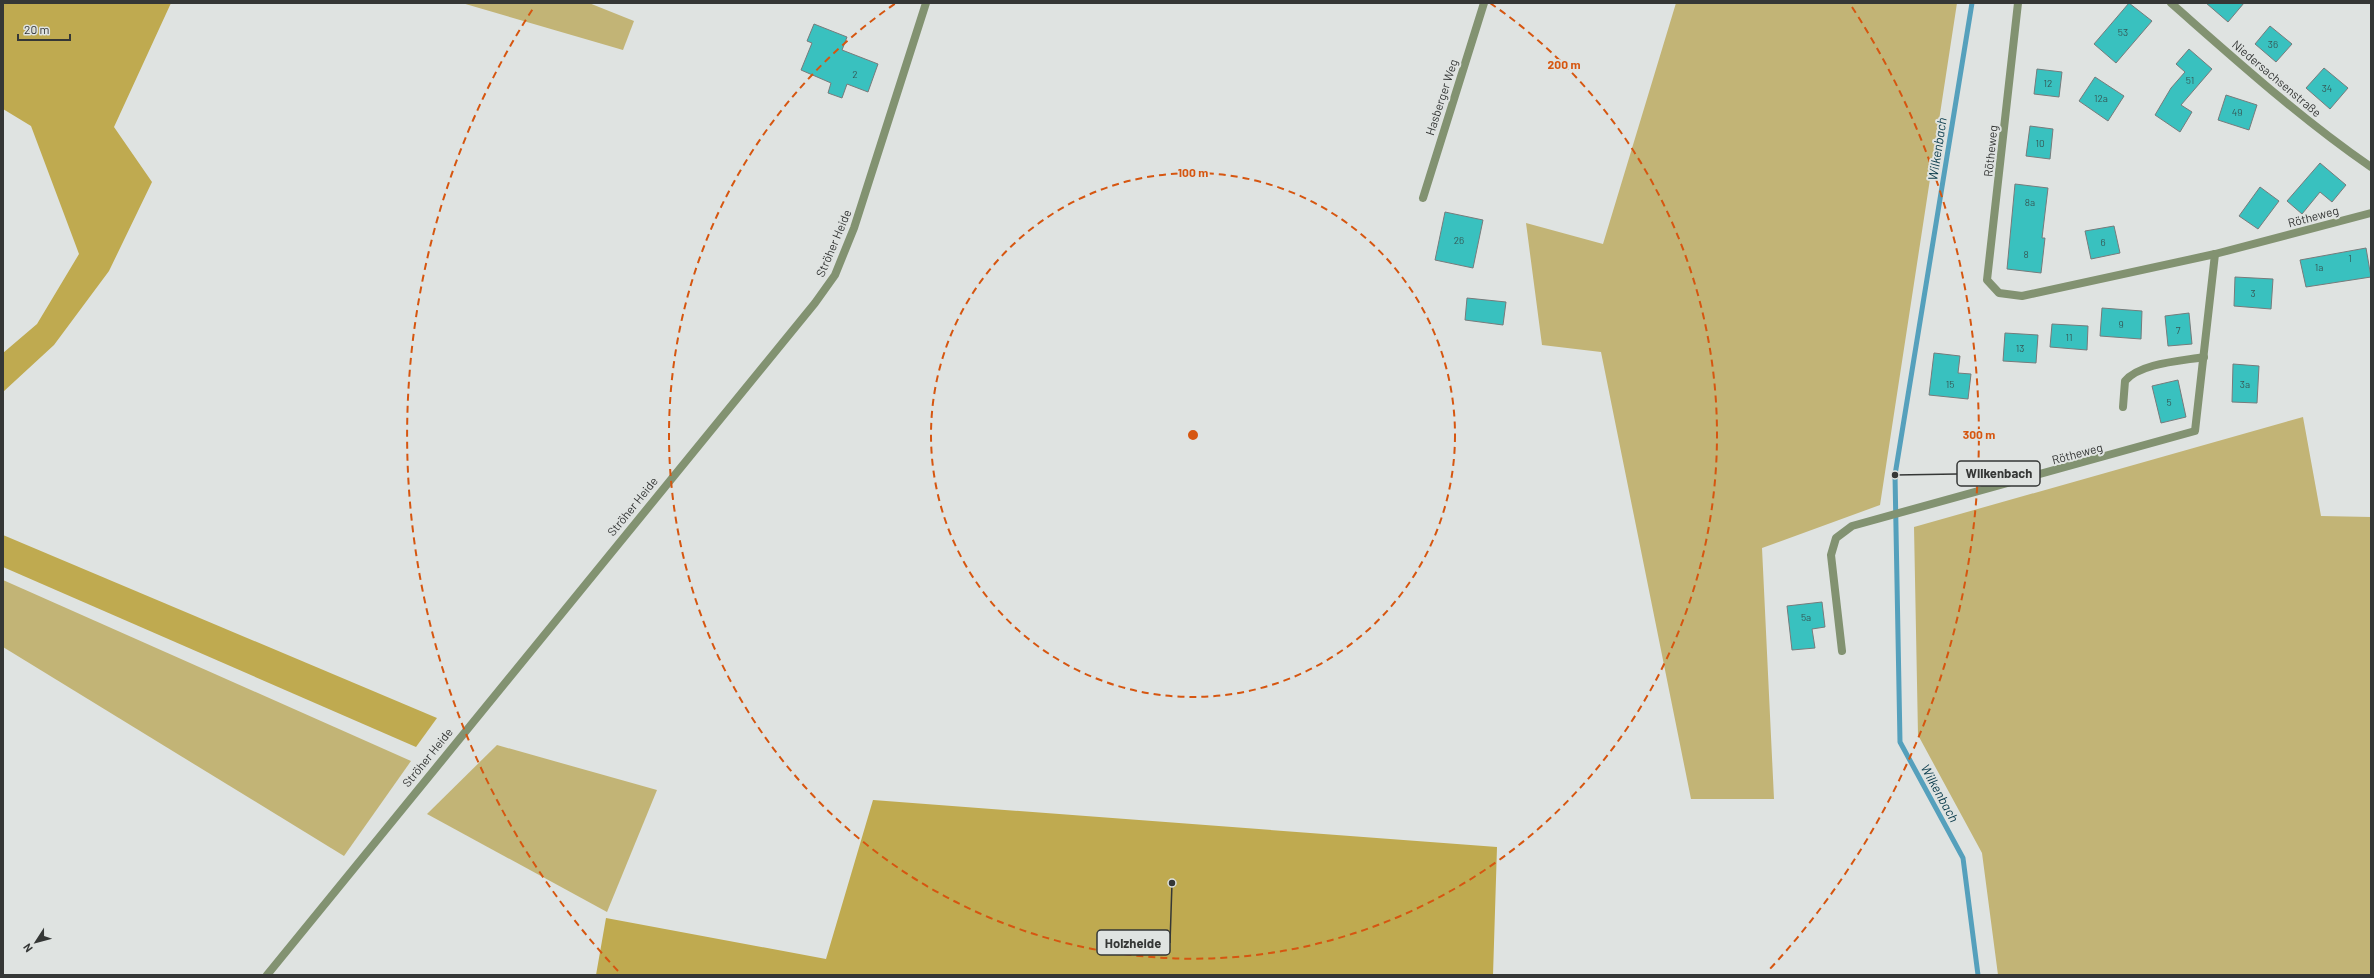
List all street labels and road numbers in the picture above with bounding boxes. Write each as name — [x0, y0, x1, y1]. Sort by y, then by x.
street label: Niedersachsenstraße — [2230, 37, 2324, 119]
street label: Hasberger Weg — [1422, 57, 1460, 137]
street label: Rötheweg — [1980, 124, 2000, 178]
street label: Rötheweg — [2286, 203, 2340, 229]
street label: Ströher Heide — [813, 207, 853, 279]
street label: Rötheweg — [2050, 440, 2104, 466]
street label: Ströher Heide — [604, 474, 660, 538]
street label: Ströher Heide — [399, 725, 455, 789]

